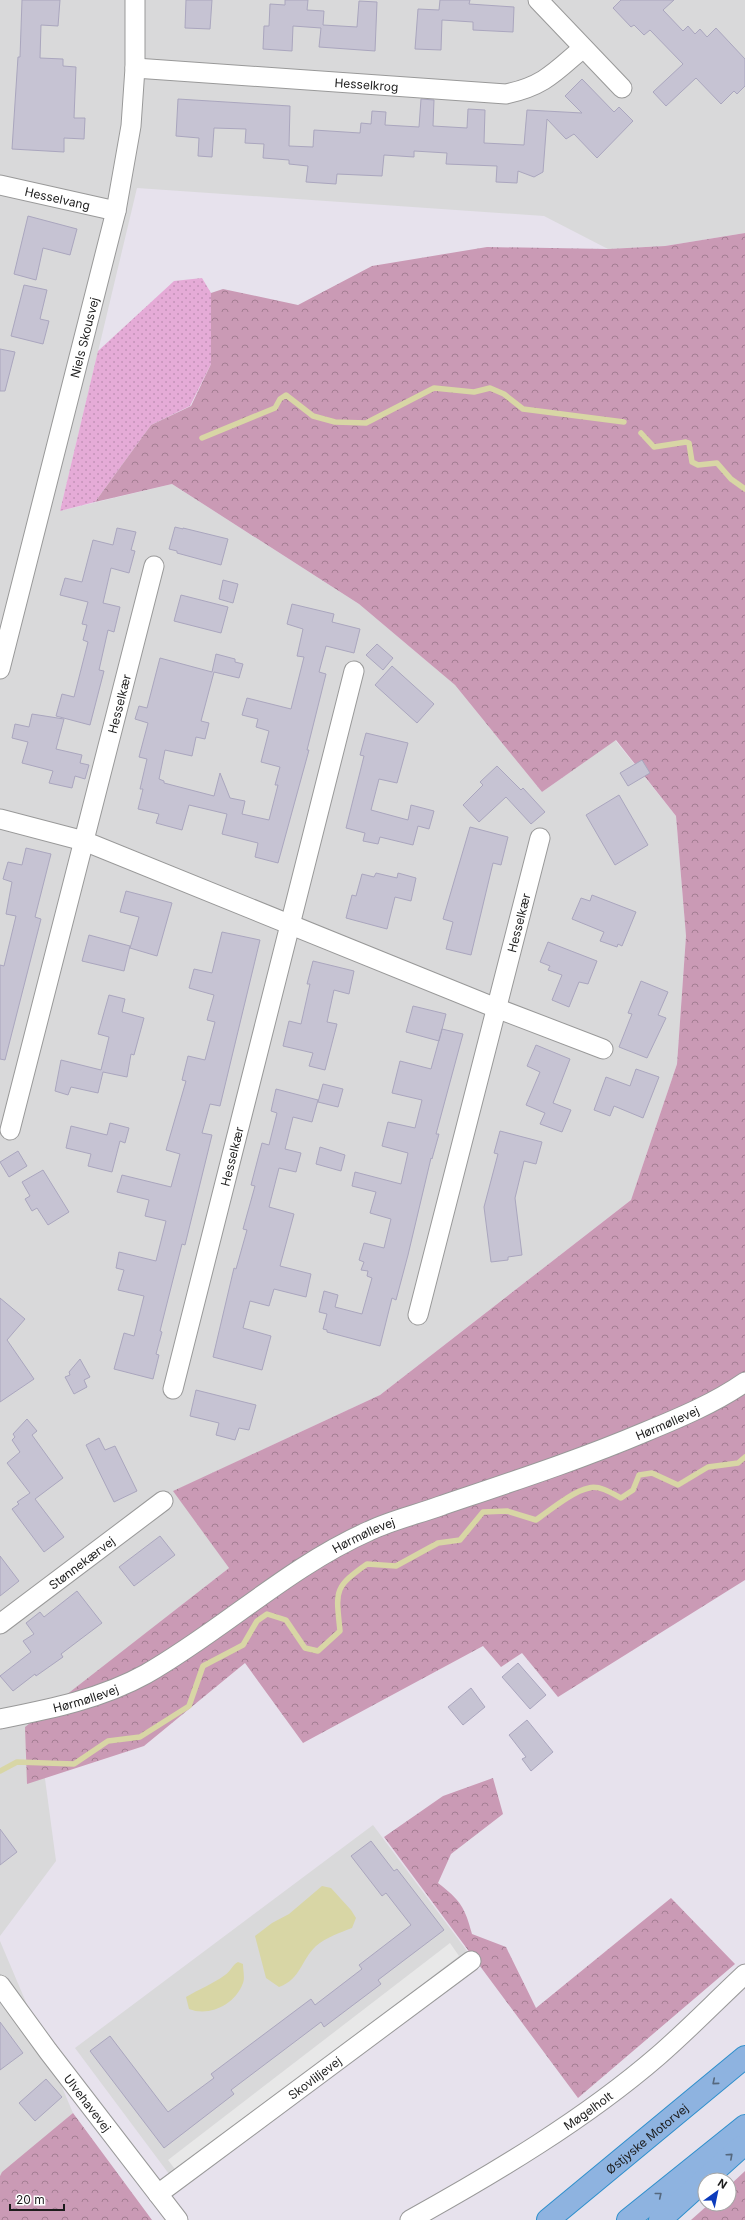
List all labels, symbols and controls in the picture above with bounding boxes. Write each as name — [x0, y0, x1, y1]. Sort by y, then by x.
street label: Hesselkrog — [334, 75, 399, 94]
street label: Hesselvang — [24, 183, 92, 212]
street label: Niels Skousvej — [67, 295, 101, 379]
street label: Hesselkær — [104, 672, 134, 735]
street label: Hesselkær — [504, 891, 533, 954]
street label: Hesselkær — [217, 1125, 246, 1188]
street label: Hørmøllevej — [633, 1402, 701, 1443]
street label: Hørmøllevej — [329, 1514, 397, 1556]
street label: Stønnekærvej — [46, 1533, 117, 1592]
street label: Hørmøllevej — [51, 1681, 120, 1715]
street label: Skovliljevej — [285, 2053, 344, 2102]
street label: Ulvehavevej — [61, 2071, 115, 2135]
one-way arrow — [712, 2078, 720, 2085]
street label: Møgelholt — [560, 2088, 615, 2133]
street label: Østjyske Motorvej — [602, 2100, 691, 2177]
one-way arrow — [726, 2154, 733, 2161]
north arrow — [697, 2172, 737, 2212]
text: N — [715, 2175, 730, 2192]
scale bar — [10, 2186, 64, 2212]
text: 20 m — [16, 2192, 45, 2207]
one-way arrow — [654, 2193, 661, 2200]

